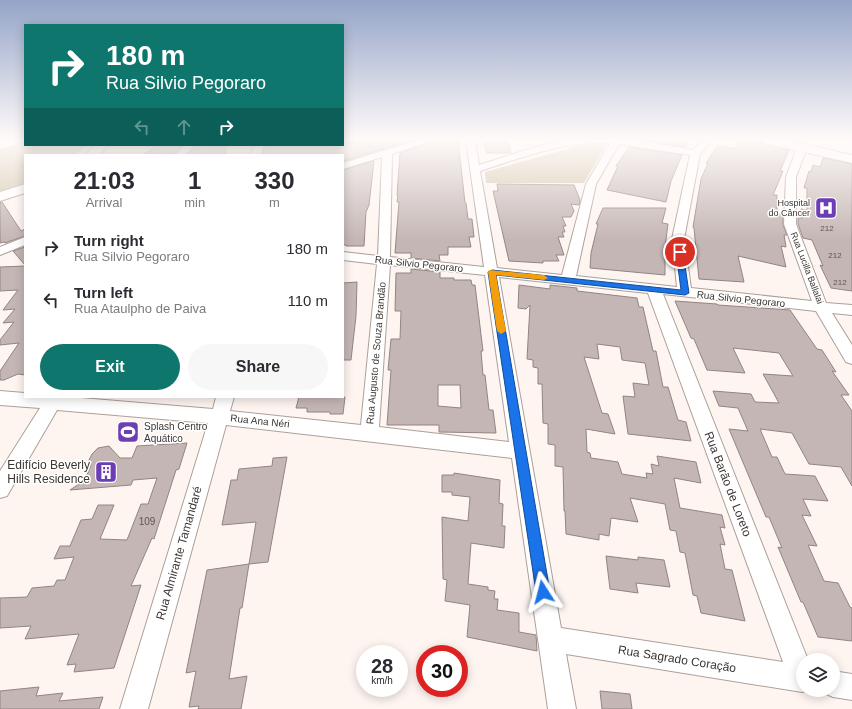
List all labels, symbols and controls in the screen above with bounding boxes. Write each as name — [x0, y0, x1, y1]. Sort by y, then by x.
icon: right — [40, 40, 92, 92]
text: 180 m — [106, 40, 185, 71]
text: Rua Silvio Pegoraro — [106, 73, 266, 93]
icon: left — [131, 116, 153, 138]
icon: ahead — [173, 116, 195, 138]
icon: right — [215, 116, 237, 138]
text: 21:03 — [73, 167, 135, 194]
text: 1 — [188, 167, 201, 194]
text: 330 — [255, 167, 295, 194]
text: Arrival — [86, 195, 123, 210]
text: min — [184, 195, 205, 210]
text: m — [269, 195, 280, 210]
hospital icon: Hospital do Câncer — [813, 195, 839, 221]
place label: Hospital do Câncer — [768, 198, 810, 218]
house number: 212 — [820, 224, 834, 233]
street label: Rua Lucilla Ballalai — [789, 231, 825, 305]
text: Turn right — [74, 232, 144, 249]
pin — [663, 235, 697, 269]
icon: right — [40, 237, 62, 259]
text: 180 m — [286, 240, 328, 257]
icon: arrive — [669, 241, 691, 263]
text: Rua Silvio Pegoraro — [74, 249, 190, 264]
house number: 212 — [828, 251, 842, 260]
street label: Rua Silvio Pegoraro — [374, 254, 464, 274]
house number: 212 — [833, 278, 847, 287]
street label: Rua Augusto de Souza Brandão — [364, 281, 388, 425]
text: Turn left — [74, 284, 133, 301]
icon: left — [40, 289, 62, 311]
street label: Rua Silvio Pegoraro — [696, 289, 786, 309]
text: 110 m — [287, 292, 328, 309]
text: Rua Ataulpho de Paiva — [74, 301, 206, 316]
button: Exit — [40, 344, 180, 390]
button: Share — [188, 344, 328, 390]
street label: Rua Ana Néri — [230, 412, 290, 430]
sports icon: Splash Centro Aquático — [115, 419, 141, 445]
place label: Splash Centro Aquático — [144, 421, 208, 444]
street label: Rua Barão de Loreto — [701, 429, 755, 539]
place label: Edifício Beverly Hills Residence — [7, 458, 90, 486]
building icon: Edifício Beverly Hills Residence — [93, 459, 119, 485]
street label: Rua Almirante Tamandaré — [153, 484, 205, 622]
house number: 109 — [139, 516, 156, 527]
position arrow — [522, 571, 564, 613]
street label: Rua Sagrado Coração — [617, 643, 737, 675]
speed limit sign: 30 — [416, 645, 468, 697]
map controls — [796, 653, 840, 697]
button: layers — [796, 653, 840, 697]
text: 28 — [371, 655, 393, 677]
text: km/h — [371, 675, 393, 686]

